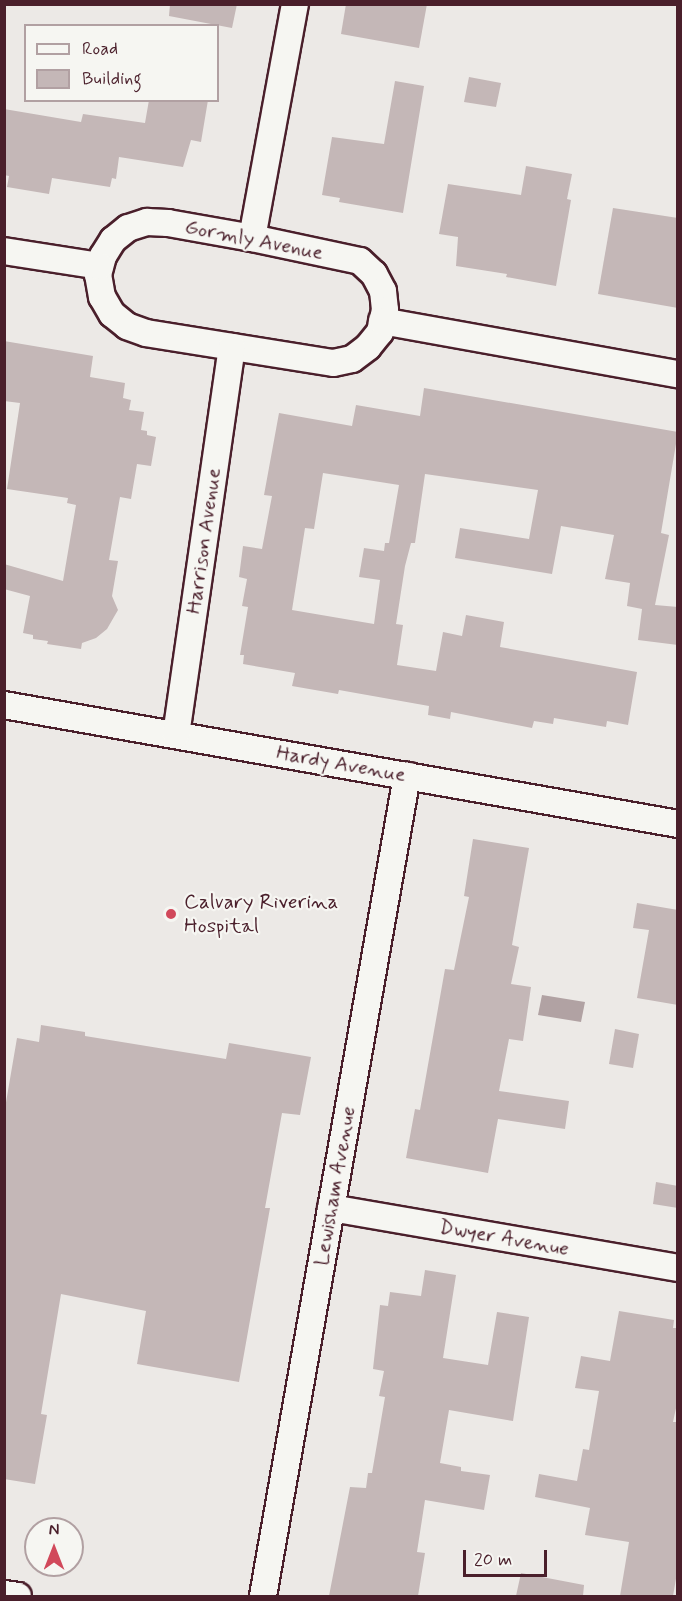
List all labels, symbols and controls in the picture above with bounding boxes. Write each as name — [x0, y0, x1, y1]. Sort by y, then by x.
legend — [24, 24, 219, 102]
text: Road — [82, 37, 118, 61]
text: Building — [82, 67, 142, 91]
street label: Gormly Avenue — [182, 214, 326, 266]
street label: Harrison Avenue — [181, 466, 227, 616]
street label: Hardy Avenue — [277, 741, 405, 787]
place label: Calvary Riverina Hospital — [184, 889, 332, 939]
marker: Calvary Riverina Hospital — [162, 905, 180, 923]
street label: Lewisham Avenue — [309, 1106, 361, 1266]
street label: Dwyer Avenue — [439, 1214, 569, 1262]
north arrow — [24, 1517, 84, 1577]
text: N — [49, 1520, 59, 1541]
scale bar — [466, 1538, 550, 1576]
text: 20 m — [474, 1548, 512, 1572]

